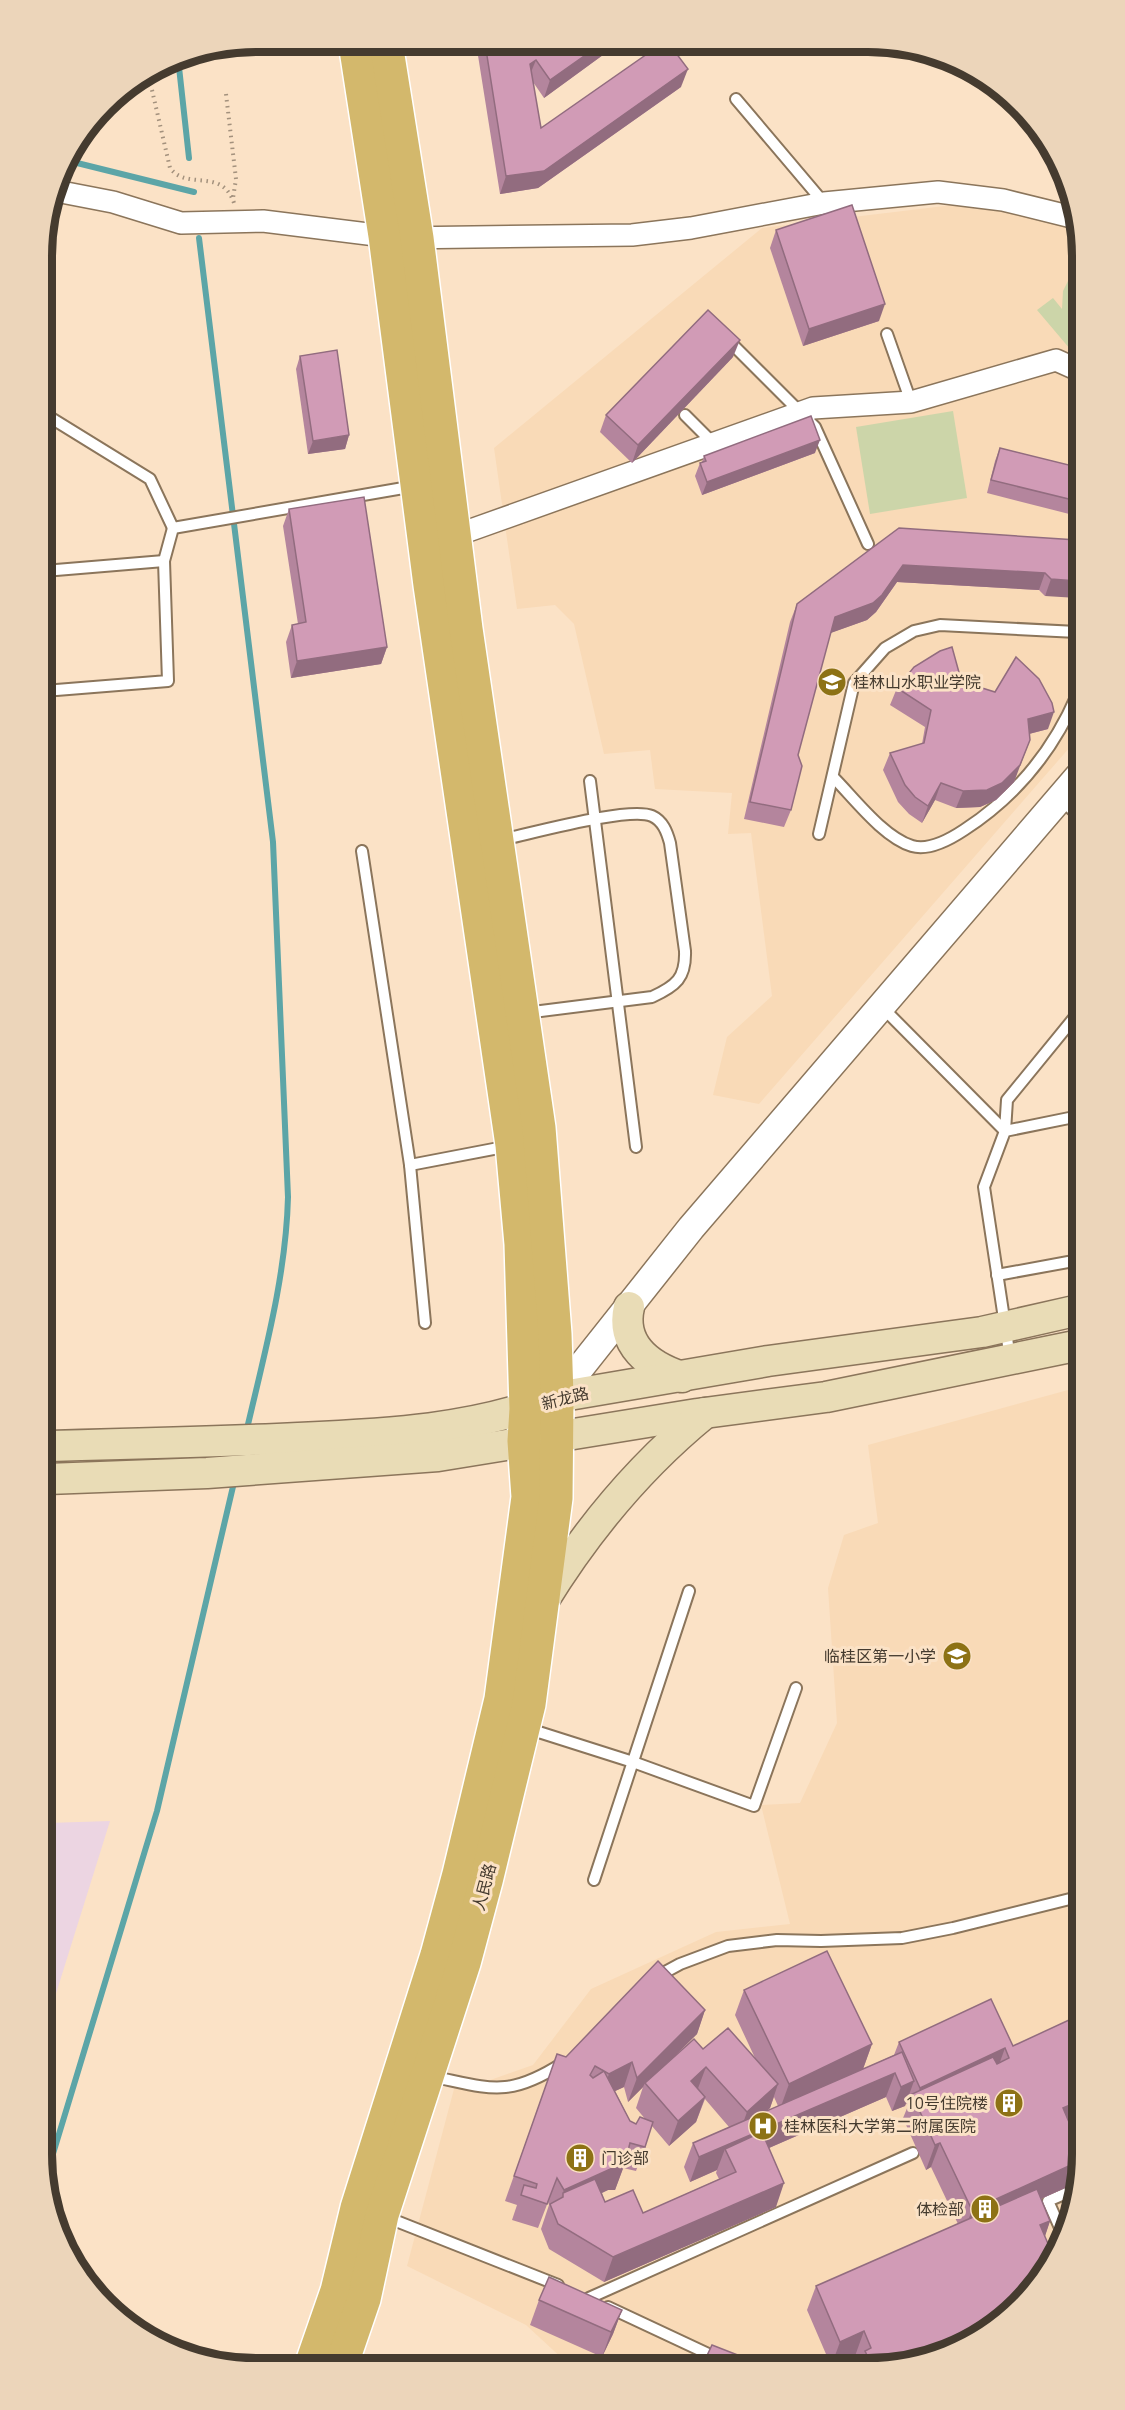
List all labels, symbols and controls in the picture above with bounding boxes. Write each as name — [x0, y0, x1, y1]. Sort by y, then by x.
school or university icon: 桂林山水职业学院 — [816, 666, 848, 698]
place label: 桂林山水职业学院 — [853, 671, 981, 693]
street label: 新龙路 — [539, 1382, 591, 1414]
school or university icon: 临桂区第一小学 — [941, 1640, 973, 1672]
place label: 临桂区第一小学 — [824, 1645, 936, 1667]
street label: 人民路 — [467, 1861, 501, 1913]
building icon: 10号住院楼 — [993, 2087, 1025, 2119]
place label: 10号住院楼 — [906, 2092, 988, 2114]
hospital icon: 桂林医科大学第二附属医院 — [747, 2110, 779, 2142]
place label: 桂林医科大学第二附属医院 — [784, 2115, 976, 2137]
building icon: 门诊部 — [564, 2142, 596, 2174]
place label: 门诊部 — [601, 2147, 649, 2169]
building icon: 体检部 — [969, 2193, 1001, 2225]
place label: 体检部 — [916, 2198, 964, 2220]

